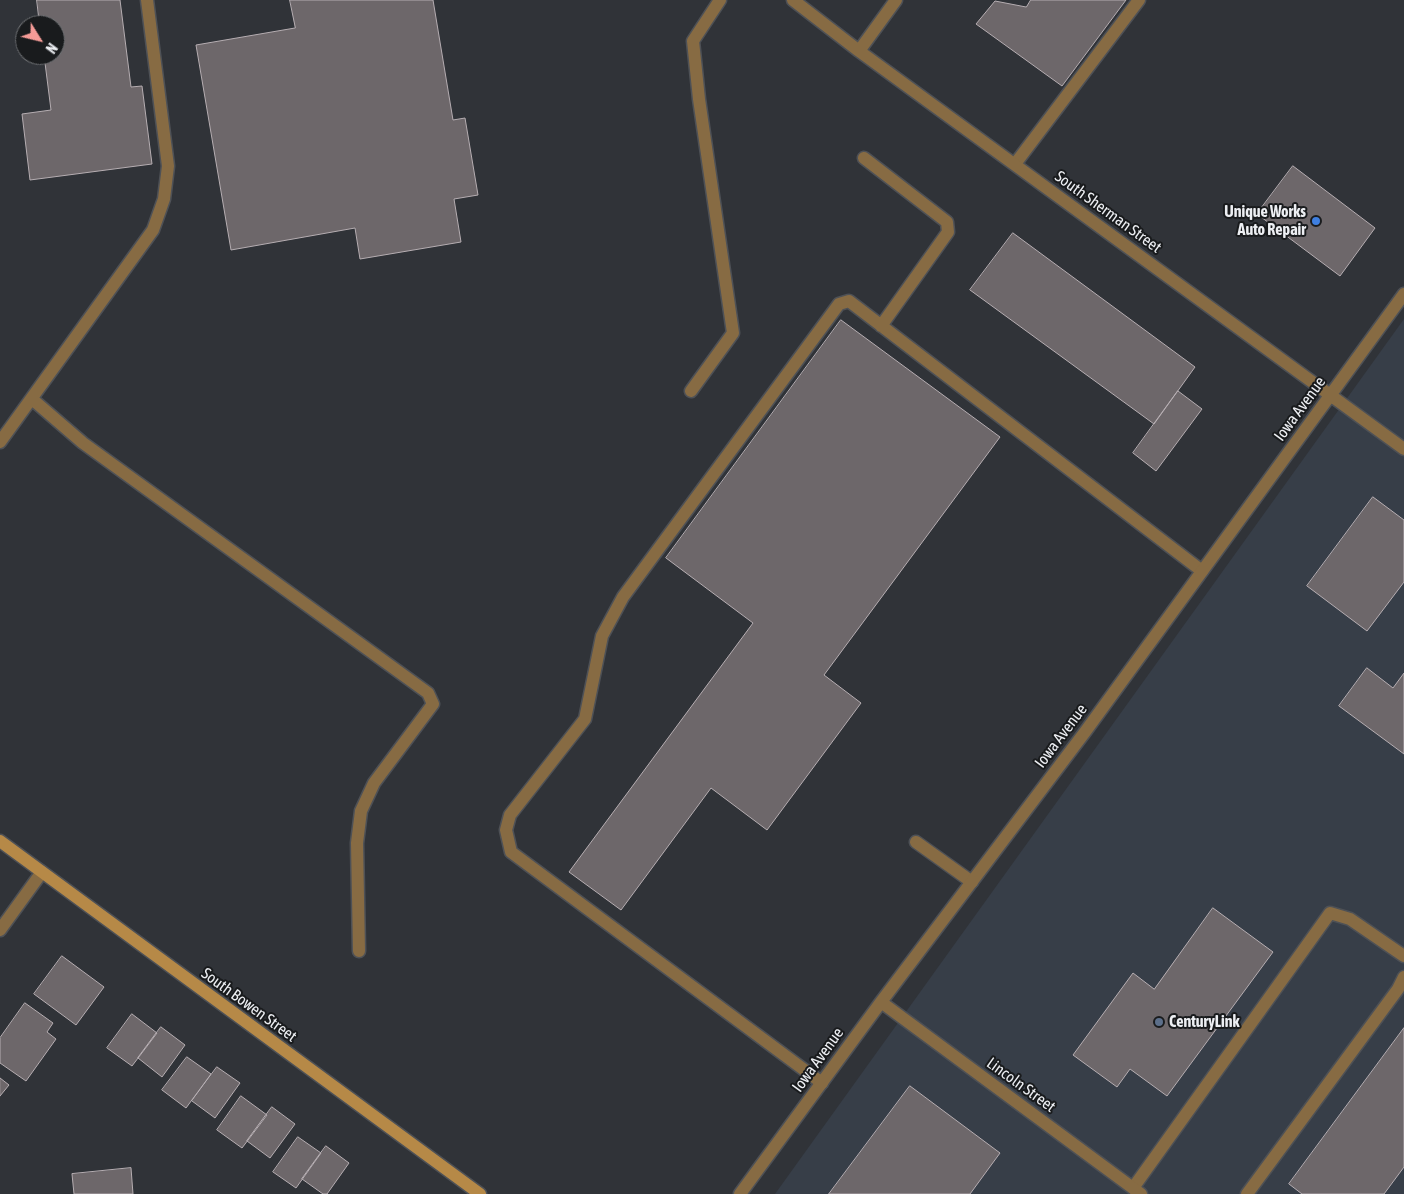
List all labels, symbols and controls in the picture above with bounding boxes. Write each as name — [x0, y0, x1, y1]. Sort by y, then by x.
north arrow — [15, 15, 65, 65]
text: N — [42, 40, 60, 56]
street label: South Sherman Street — [1051, 167, 1165, 257]
place label: Unique Works Auto Repair — [1224, 202, 1306, 240]
marker: Unique Works Auto Repair — [1310, 215, 1322, 227]
street label: Iowa Avenue — [1270, 373, 1330, 445]
street label: Iowa Avenue — [1031, 700, 1091, 772]
street label: South Bowen Street — [198, 964, 300, 1046]
place label: CenturyLink — [1169, 1012, 1240, 1032]
marker: CenturyLink — [1153, 1016, 1165, 1028]
street label: Iowa Avenue — [788, 1024, 848, 1096]
street label: Lincoln Street — [983, 1054, 1059, 1116]

